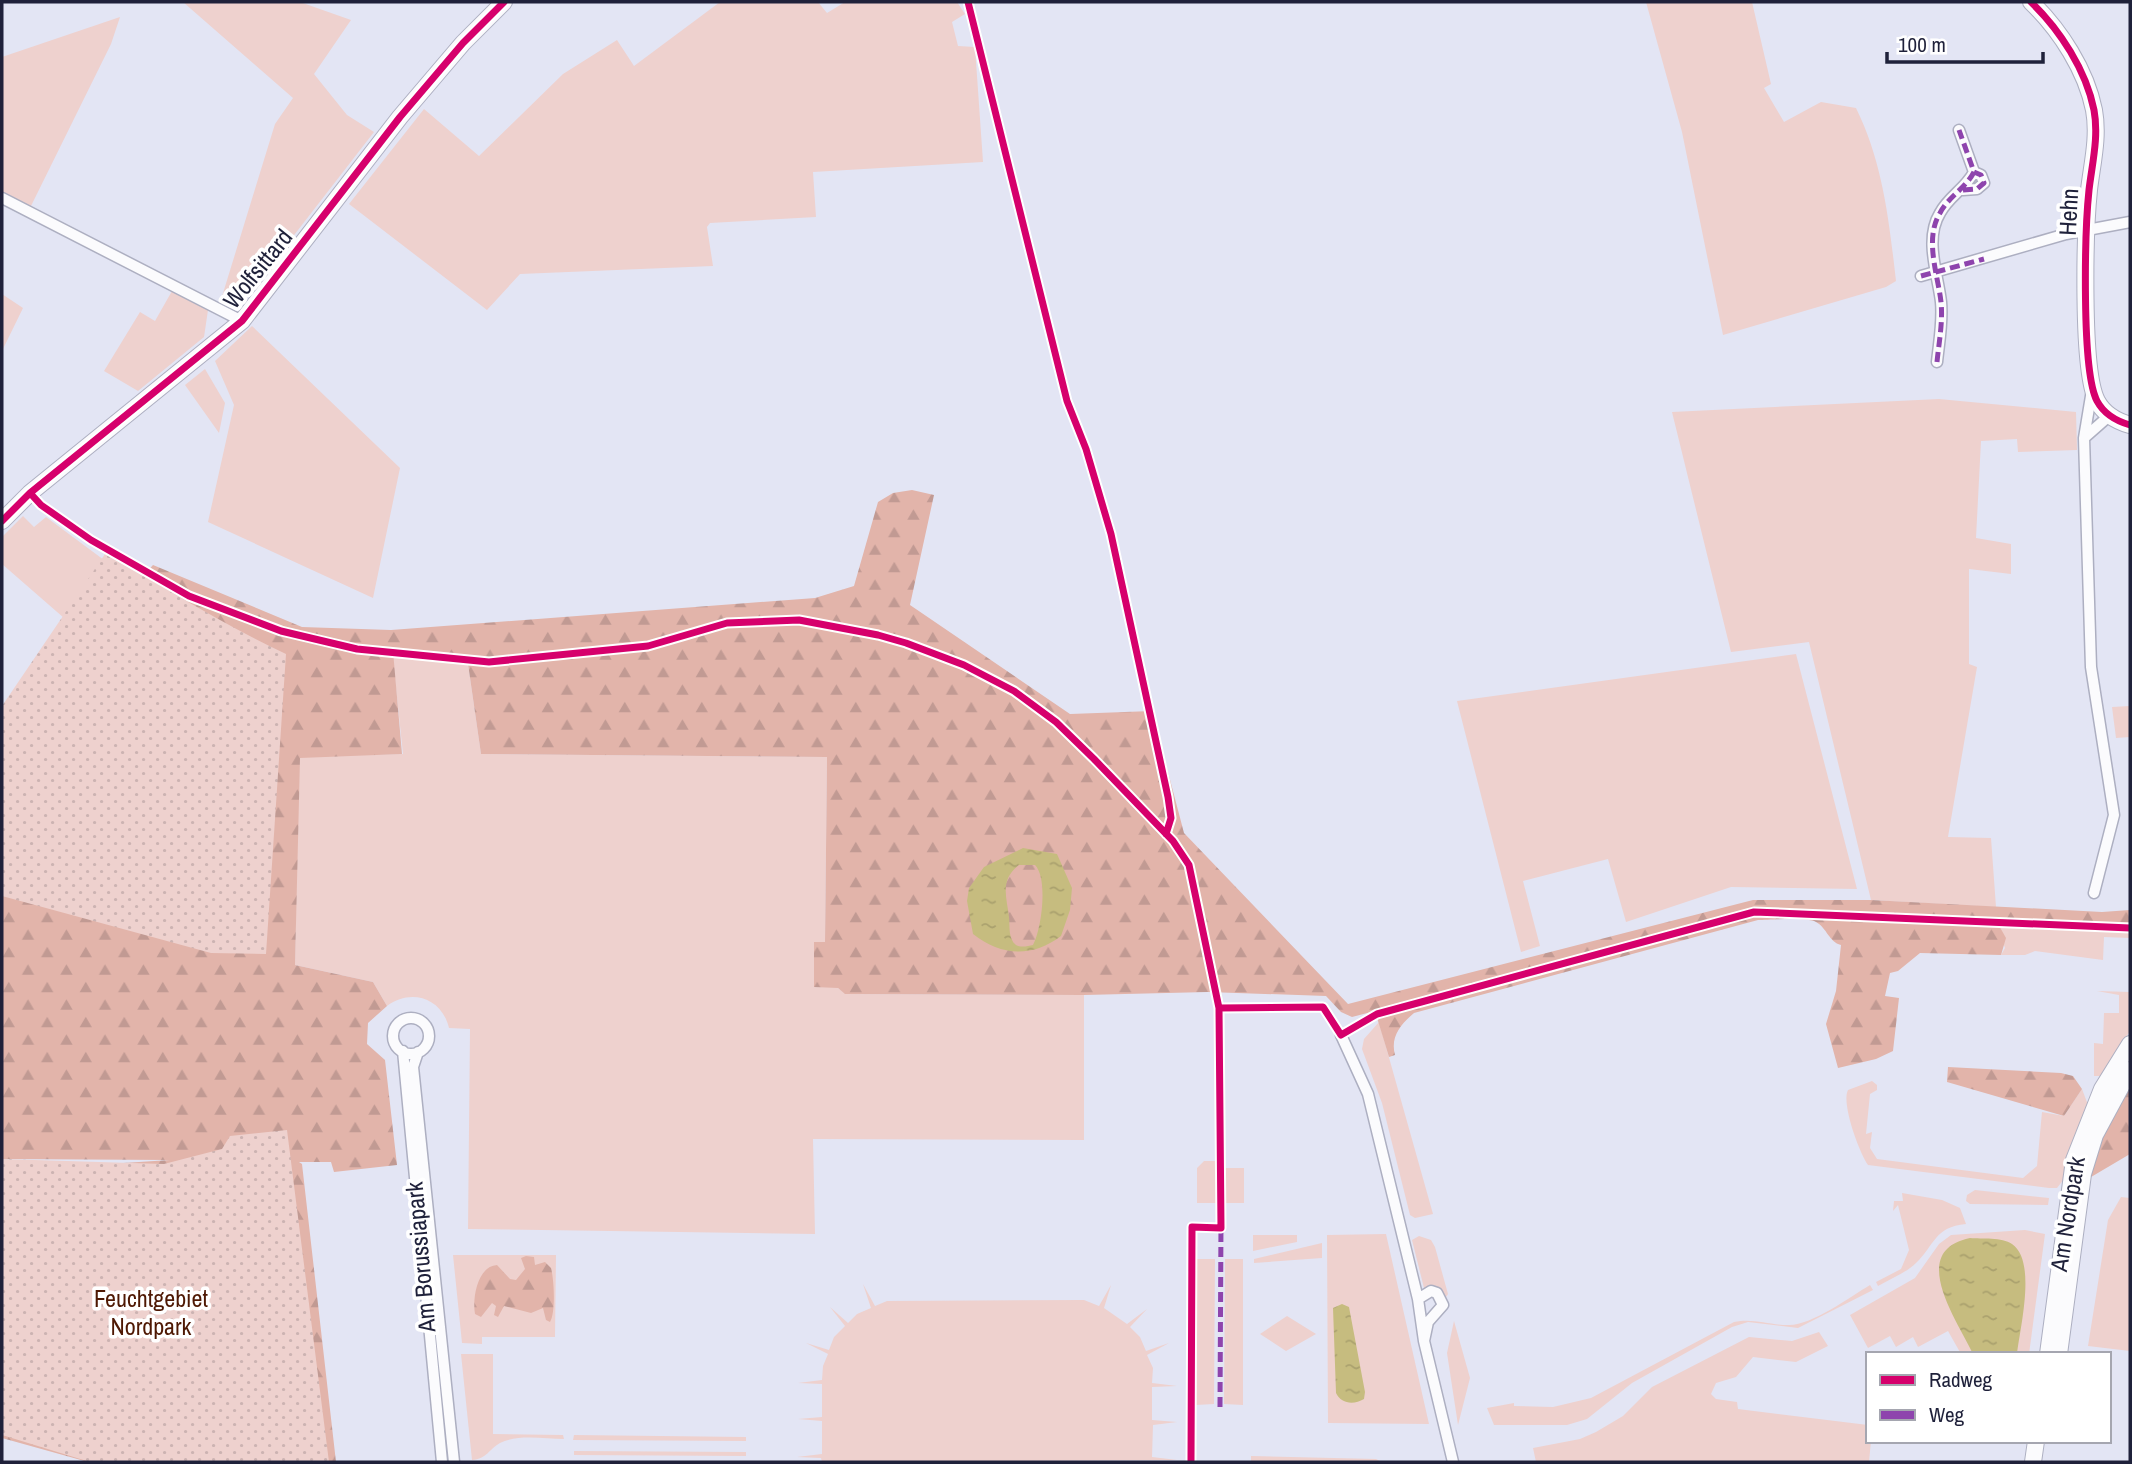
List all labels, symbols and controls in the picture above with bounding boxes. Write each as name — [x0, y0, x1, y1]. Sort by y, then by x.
scale bar — [1887, 21, 2043, 65]
text: 100 m — [1898, 30, 1946, 59]
street label: Hehn — [2051, 188, 2085, 236]
street label: Wolfsittard — [215, 222, 299, 315]
street label: Am Nordpark — [2042, 1154, 2092, 1275]
street label: Am Borussiapark — [397, 1180, 443, 1335]
park label: Feuchtgebiet Nordpark — [94, 1282, 208, 1342]
legend — [1866, 1352, 2111, 1443]
text: Radweg — [1929, 1365, 1993, 1394]
text: Weg — [1929, 1400, 1965, 1429]

